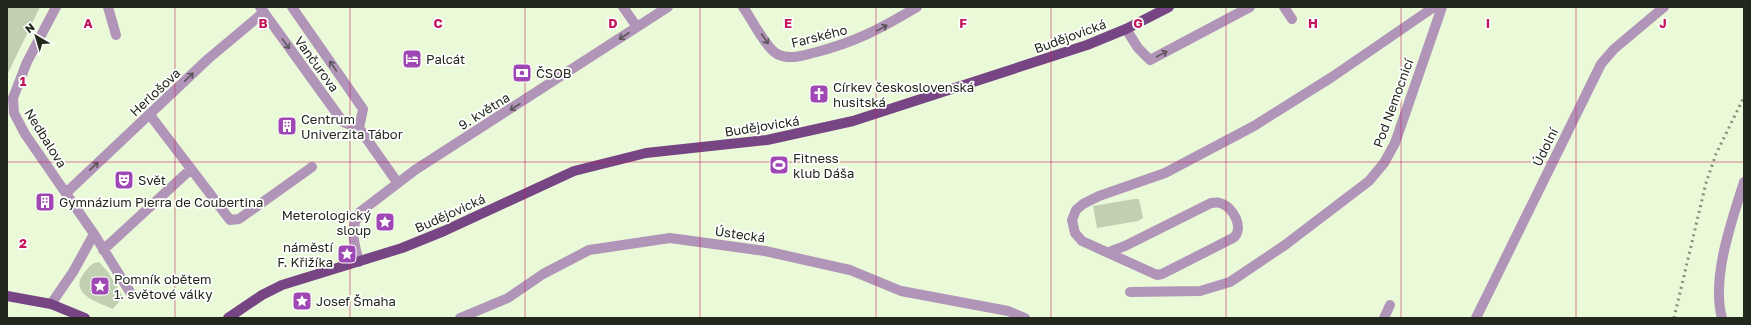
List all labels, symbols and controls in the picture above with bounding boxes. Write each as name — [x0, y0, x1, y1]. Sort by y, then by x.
text: A — [83, 15, 93, 31]
text: B — [258, 15, 268, 31]
text: C — [433, 15, 443, 31]
text: D — [608, 15, 618, 31]
text: E — [784, 15, 792, 31]
text: F — [959, 15, 967, 31]
text: G — [1133, 15, 1143, 31]
text: H — [1308, 15, 1318, 31]
text: I — [1486, 15, 1490, 31]
text: J — [1659, 15, 1667, 31]
north arrow — [16, 16, 56, 56]
street label: Budějovická — [1032, 16, 1108, 56]
text: N — [22, 20, 37, 35]
street label: Farského — [789, 21, 849, 51]
one-way arrow — [876, 23, 888, 31]
one-way arrow — [618, 32, 629, 40]
street label: Vančurova — [291, 33, 343, 95]
one-way arrow — [761, 34, 769, 45]
one-way arrow — [282, 38, 290, 49]
hotel icon: Palcát — [401, 48, 423, 70]
one-way arrow — [1156, 50, 1168, 57]
place label: Palcát — [426, 51, 465, 67]
street label: Pod Nemocnicí — [1370, 55, 1417, 150]
one-way arrow — [329, 61, 337, 72]
bank icon: ČSOB — [511, 62, 533, 84]
street label: Herlošova — [127, 65, 183, 119]
place label: ČSOB — [536, 65, 572, 81]
text: 1 — [20, 73, 27, 89]
one-way arrow — [184, 73, 194, 82]
place label: Církev československá husitská — [833, 79, 974, 110]
church icon: Církev československá husitská — [808, 83, 830, 105]
street label: 9. května — [455, 89, 513, 133]
one-way arrow — [510, 103, 521, 111]
street label: Nedbalova — [22, 106, 70, 170]
place label: Centrum Univerzita Tábor — [301, 111, 403, 142]
street label: Budějovická — [723, 112, 801, 140]
building icon: Centrum Univerzita Tábor — [276, 115, 298, 137]
street label: Údolní — [1529, 124, 1562, 169]
place label: Fitness klub Dáša — [793, 150, 854, 181]
sports icon: Fitness klub Dáša — [768, 154, 790, 176]
one-way arrow — [89, 161, 99, 171]
theatre icon: Svět — [113, 169, 135, 191]
place label: Svět — [138, 172, 166, 188]
street label: Budějovická — [412, 190, 488, 236]
building icon: Gymnázium Pierra de Coubertina — [34, 191, 56, 213]
place label: Gymnázium Pierra de Coubertina — [59, 194, 263, 210]
place label: Meterologický sloup — [282, 207, 372, 238]
place icon: Meterologický sloup — [374, 211, 396, 233]
street label: Ústecká — [714, 223, 766, 245]
text: 2 — [19, 235, 27, 251]
place label: náměstí F. Křižíka — [277, 239, 335, 270]
place icon: náměstí F. Křižíka — [336, 243, 358, 265]
place label: Pomník obětem 1. světové války — [114, 271, 213, 302]
place icon: Pomník obětem 1. světové války — [89, 275, 111, 297]
place icon: Josef Šmaha — [291, 290, 313, 312]
place label: Josef Šmaha — [316, 293, 396, 309]

